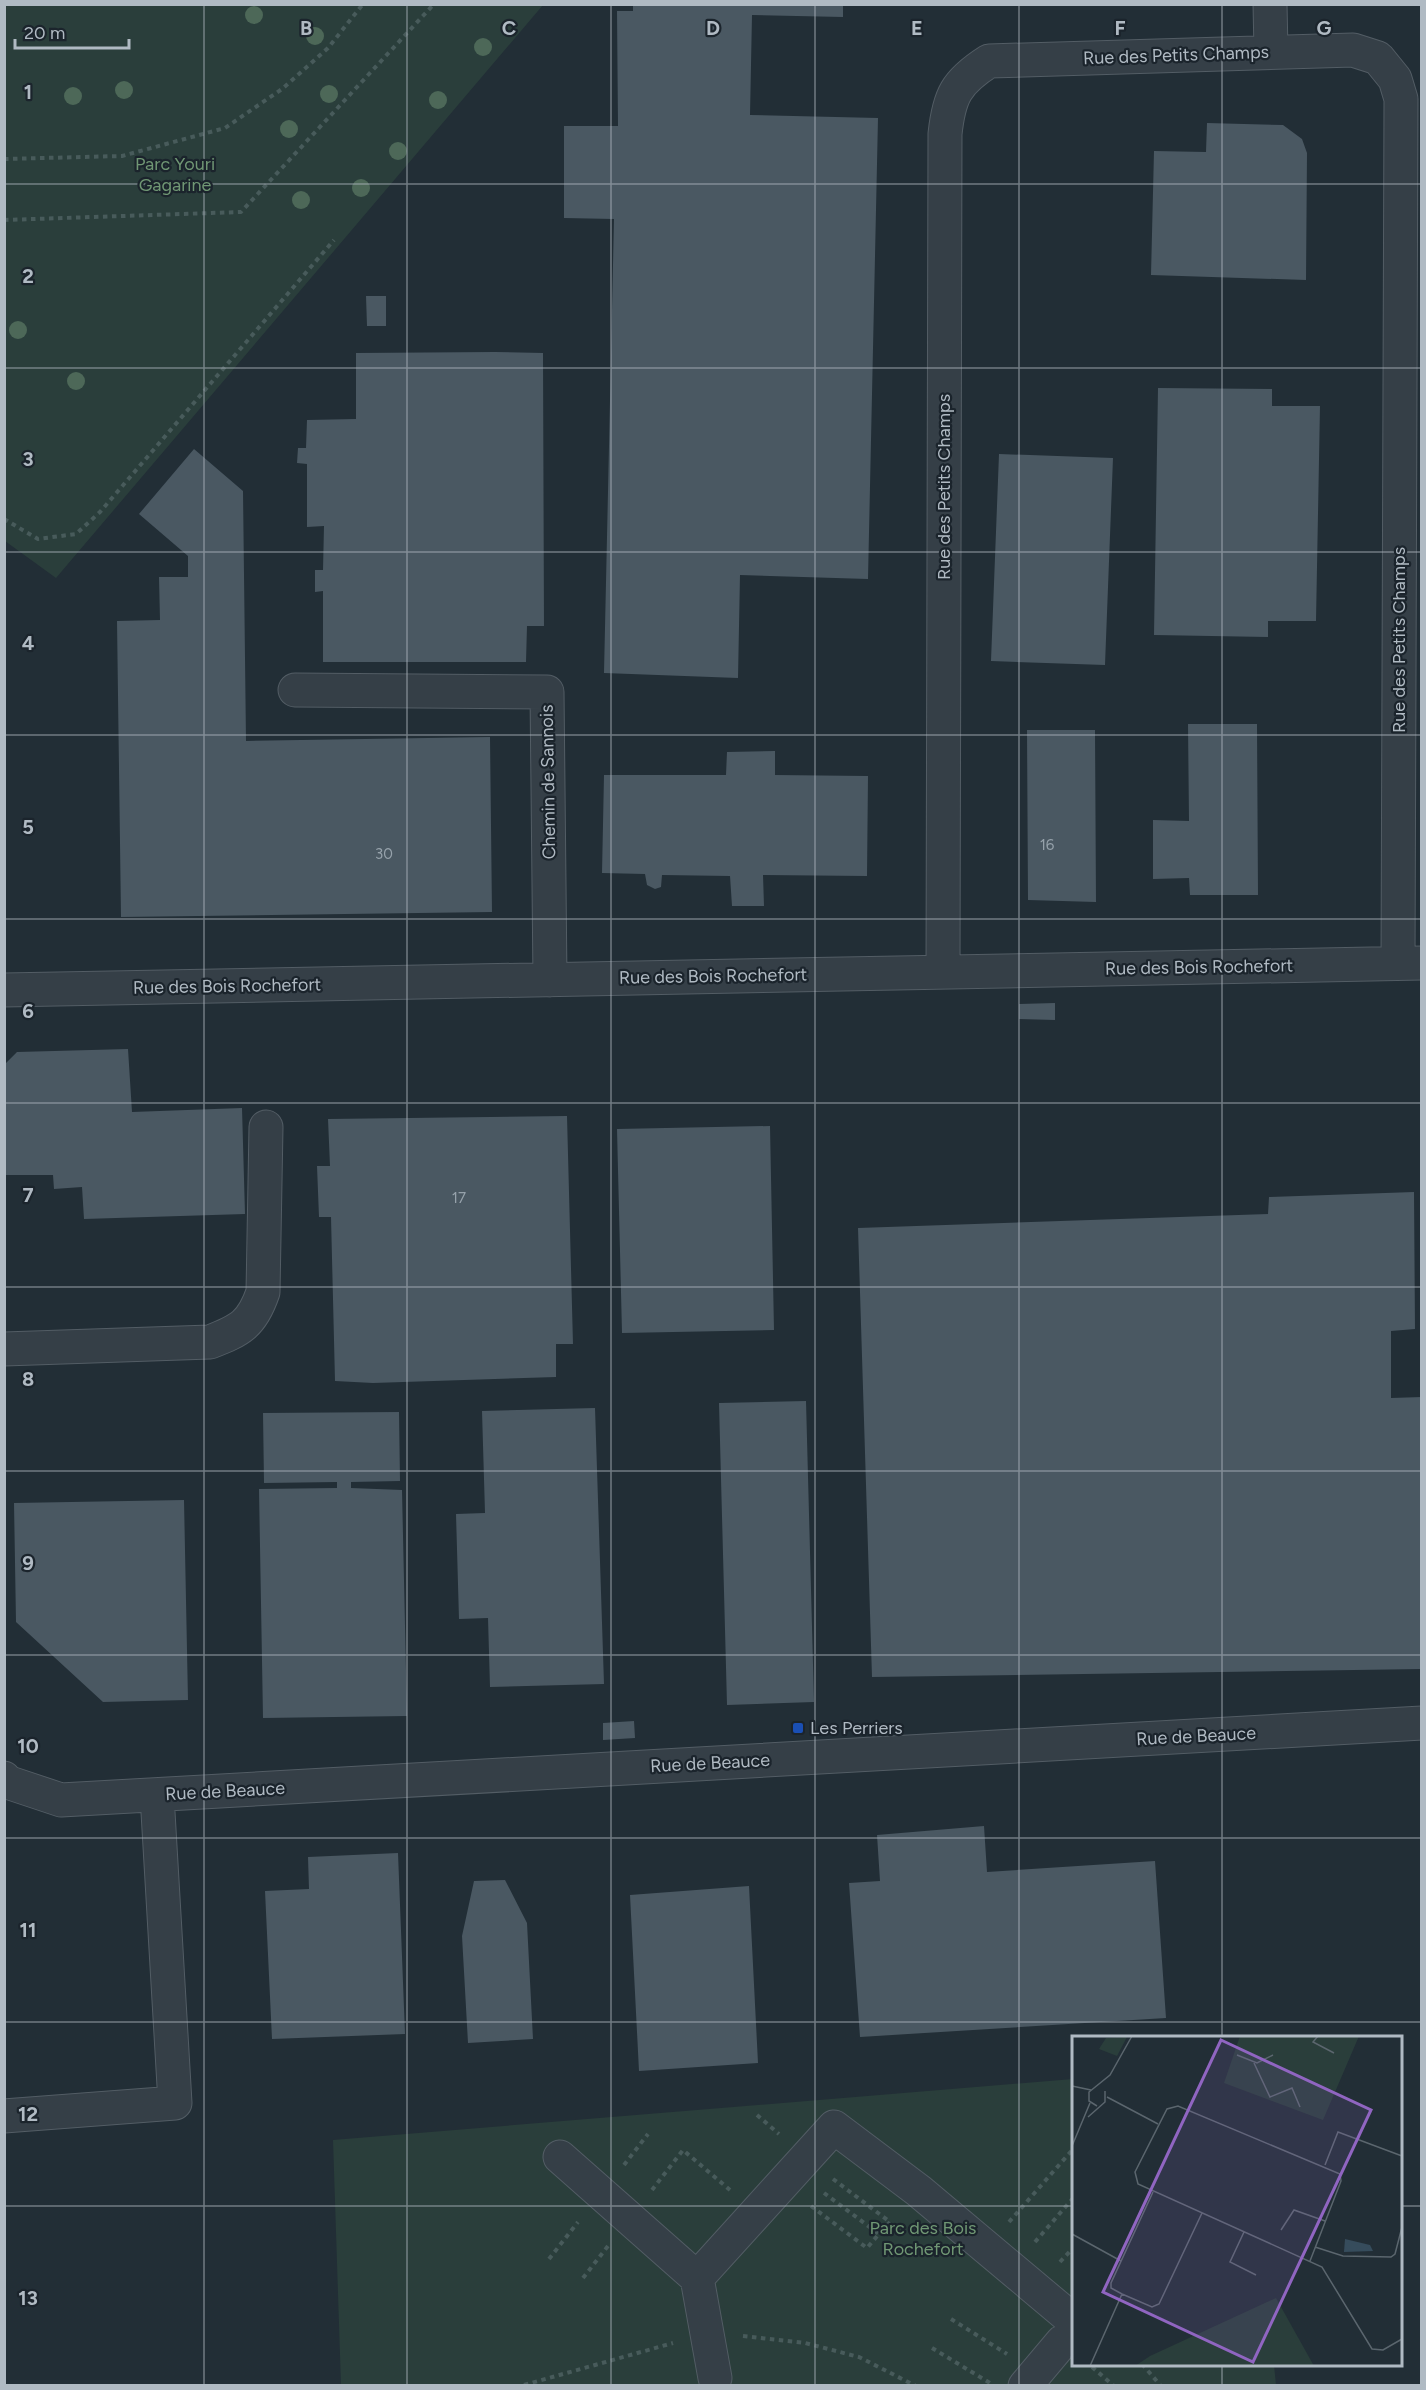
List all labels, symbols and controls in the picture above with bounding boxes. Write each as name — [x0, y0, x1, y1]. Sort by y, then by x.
scale bar — [15, 12, 129, 50]
text: B — [300, 16, 312, 40]
text: C — [502, 16, 516, 40]
text: D — [706, 16, 720, 40]
text: E — [911, 16, 923, 40]
text: F — [1114, 16, 1126, 40]
text: G — [1317, 16, 1332, 40]
text: 20 m — [24, 22, 65, 44]
street label: Rue des Petits Champs — [1083, 41, 1269, 69]
text: 1 — [24, 80, 32, 104]
park label: Parc Youri Gagarine — [135, 153, 215, 196]
text: 2 — [22, 264, 34, 288]
street label: Rue des Petits Champs — [933, 394, 955, 580]
text: 3 — [22, 447, 34, 471]
street label: Rue des Petits Champs — [1388, 547, 1410, 733]
text: 4 — [22, 631, 35, 655]
street label: Chemin de Sannois — [536, 704, 560, 860]
text: 5 — [22, 815, 34, 839]
house number: 16 — [1040, 836, 1055, 854]
house number: 30 — [375, 845, 393, 863]
street label: Rue des Bois Rochefort — [1105, 954, 1294, 980]
street label: Rue des Bois Rochefort — [619, 963, 808, 989]
street label: Rue des Bois Rochefort — [133, 973, 322, 999]
text: 6 — [22, 999, 34, 1023]
text: 7 — [22, 1183, 34, 1207]
house number: 17 — [452, 1189, 466, 1207]
text: 8 — [22, 1367, 34, 1391]
text: 9 — [22, 1551, 34, 1575]
place label: Les Perriers — [810, 1717, 903, 1739]
marker: Les Perriers — [791, 1721, 805, 1735]
street label: Rue de Beauce — [1135, 1722, 1257, 1750]
text: 10 — [17, 1734, 39, 1758]
street label: Rue de Beauce — [649, 1749, 771, 1777]
street label: Rue de Beauce — [164, 1777, 286, 1805]
text: 11 — [20, 1918, 36, 1942]
inset map — [1072, 2036, 1402, 2366]
text: 12 — [18, 2102, 38, 2126]
park label: Parc des Bois Rochefort — [870, 2217, 976, 2260]
text: 13 — [18, 2286, 38, 2310]

